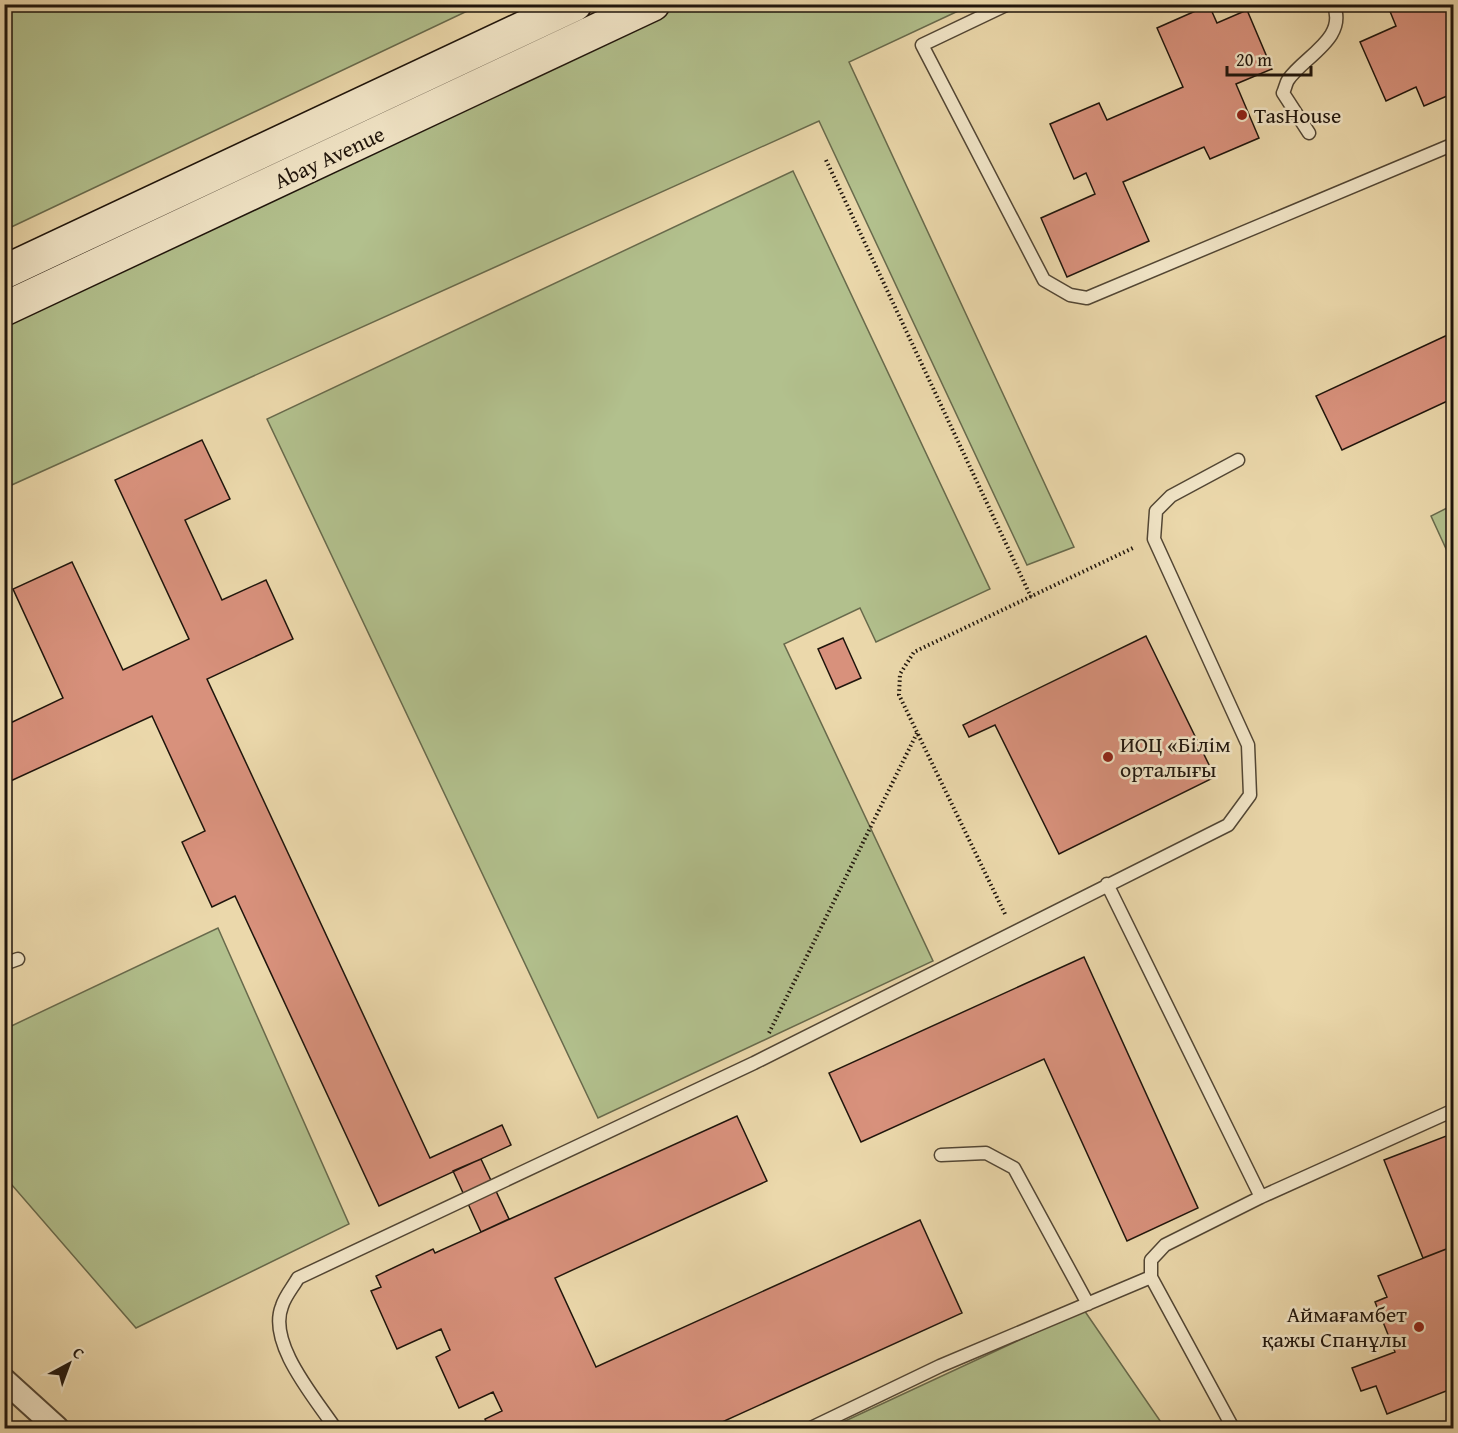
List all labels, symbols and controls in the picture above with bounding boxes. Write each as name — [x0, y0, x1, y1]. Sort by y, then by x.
scale bar — [1227, 39, 1311, 77]
text: 20 m — [1236, 46, 1272, 73]
place label: TasHouse — [1254, 99, 1341, 131]
marker: TasHouse — [1235, 108, 1249, 122]
street label: Abay Avenue — [269, 117, 389, 197]
place label: ИОЦ «Білім орталығы — [1120, 728, 1231, 785]
marker: ИОЦ «Білім орталығы — [1101, 750, 1115, 764]
place label: Аймағамбет қажы Спанұлы — [1262, 1298, 1407, 1355]
marker: Аймағамбет қажы Спанұлы — [1412, 1320, 1426, 1334]
north arrow — [39, 1334, 99, 1394]
text: С — [68, 1341, 90, 1365]

